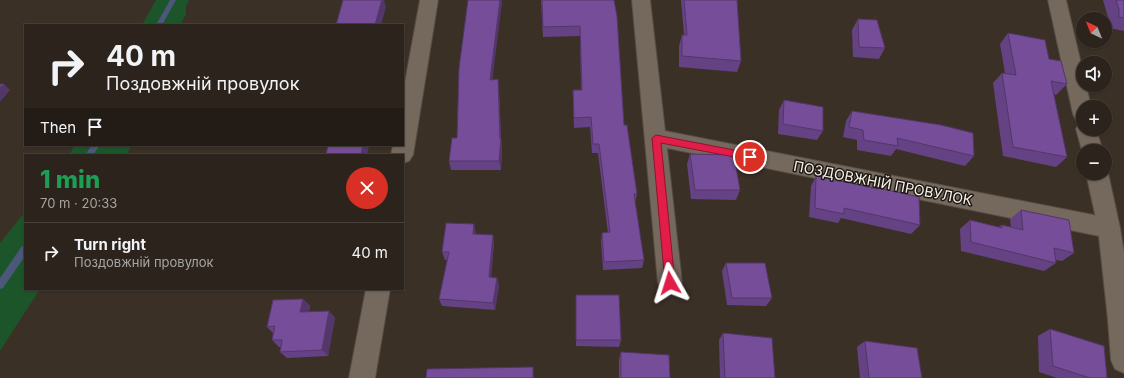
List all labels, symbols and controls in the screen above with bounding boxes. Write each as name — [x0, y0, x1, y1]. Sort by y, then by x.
north arrow — [1076, 12, 1112, 48]
map controls — [1076, 12, 1112, 180]
text: 40 m — [106, 39, 176, 73]
icon: right — [40, 40, 92, 92]
button: sound — [1076, 56, 1112, 92]
text: Поздовжній провулок — [106, 73, 299, 94]
button: + — [1076, 100, 1112, 136]
icon: arrive — [84, 116, 106, 138]
text: Then — [40, 118, 76, 137]
pin — [733, 140, 767, 174]
button: − — [1076, 144, 1112, 180]
icon: arrive — [739, 146, 761, 168]
street label: ПОЗДОВЖНІЙ ПРОВУЛОК — [792, 156, 975, 208]
text: 1 min — [40, 165, 100, 194]
button: close — [346, 167, 388, 209]
text: 70 m · 20:33 — [40, 195, 117, 211]
text: Turn right — [74, 235, 146, 254]
icon: right — [40, 242, 62, 264]
text: 40 m — [351, 243, 388, 262]
text: Поздовжній провулок — [74, 254, 214, 270]
position arrow — [649, 262, 691, 304]

